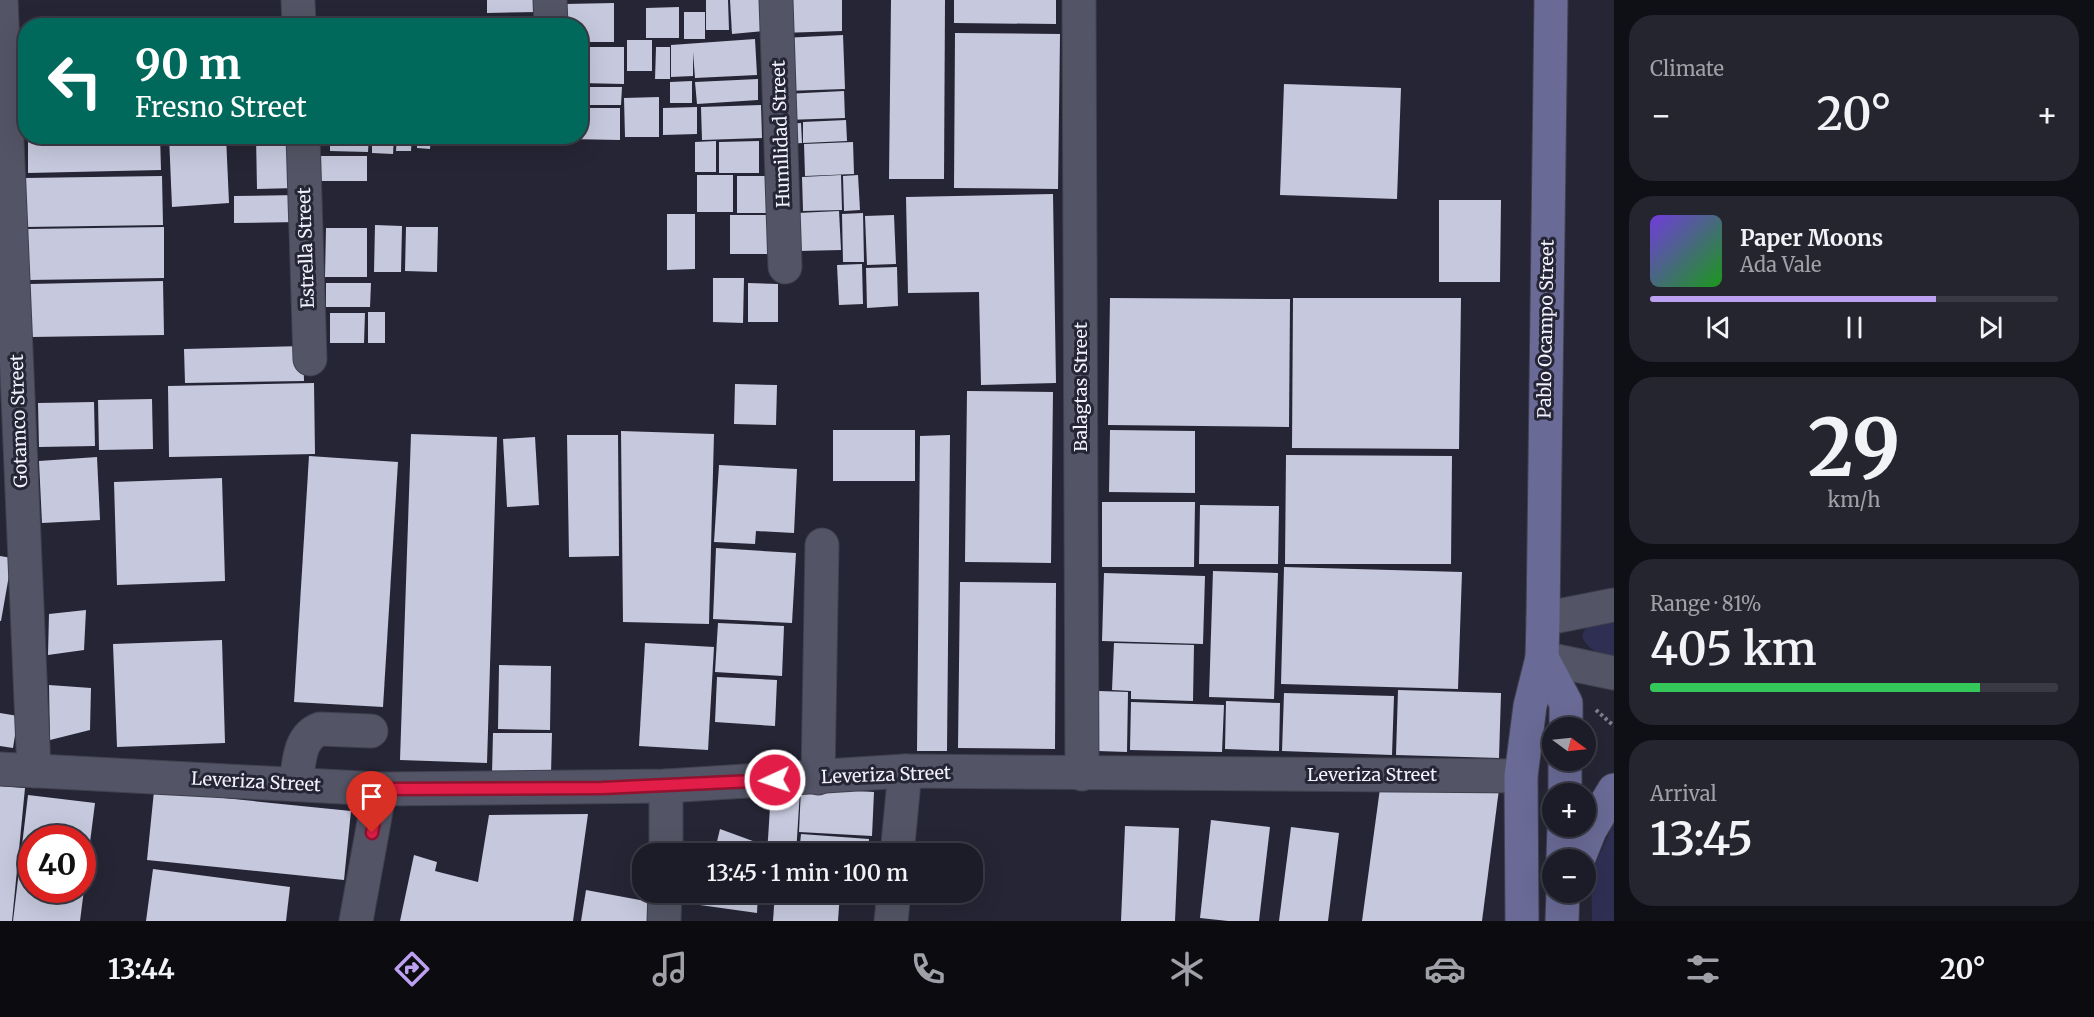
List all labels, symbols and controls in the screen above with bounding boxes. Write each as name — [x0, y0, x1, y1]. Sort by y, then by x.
text: 90 m — [135, 38, 241, 90]
icon: left — [36, 42, 114, 120]
text: Climate — [1650, 56, 1724, 81]
street label: Humilidad Street — [766, 60, 795, 208]
text: 20° — [1816, 86, 1892, 142]
text: Fresno Street — [135, 90, 307, 124]
text: − — [1650, 95, 1672, 136]
text: + — [2036, 95, 2058, 136]
street label: Estrella Street — [292, 187, 319, 309]
text: Paper Moons — [1740, 224, 1883, 252]
street label: Pablo Ocampo Street — [1532, 239, 1559, 419]
text: Ada Vale — [1740, 252, 1821, 277]
icon: previous — [1702, 311, 1735, 344]
icon: pause — [1838, 311, 1871, 344]
icon: next — [1974, 311, 2007, 344]
street label: Balagtas Street — [1069, 322, 1092, 452]
street label: Gotamco Street — [5, 354, 32, 488]
text: 29 — [1808, 399, 1900, 497]
text: km/h — [1828, 487, 1880, 512]
text: Range · 81% — [1650, 591, 1762, 616]
text: 405 km — [1650, 621, 1817, 677]
north arrow — [1542, 717, 1596, 771]
map controls — [1542, 717, 1596, 903]
position arrow — [743, 748, 807, 812]
street label: Leveriza Street — [821, 761, 951, 788]
street label: Leveriza Street — [1307, 763, 1437, 786]
street label: Leveriza Street — [191, 767, 322, 796]
pin — [346, 771, 397, 833]
icon: arrive — [355, 780, 388, 813]
text: Arrival — [1650, 781, 1717, 806]
button: + — [1542, 783, 1596, 837]
text: 13:45 — [1650, 811, 1753, 867]
speed limit sign: 40 — [18, 825, 96, 903]
button: − — [1542, 849, 1596, 903]
text: 13:45 · 1 min · 100 m — [707, 859, 908, 887]
icon: directions — [391, 948, 433, 990]
icon: music — [649, 948, 691, 990]
icon: phone — [907, 948, 949, 990]
icon: climate — [1166, 948, 1208, 990]
icon: car — [1424, 948, 1466, 990]
icon: filters — [1682, 948, 1724, 990]
text: 13:44 — [108, 952, 175, 986]
text: 20° — [1940, 952, 1986, 986]

